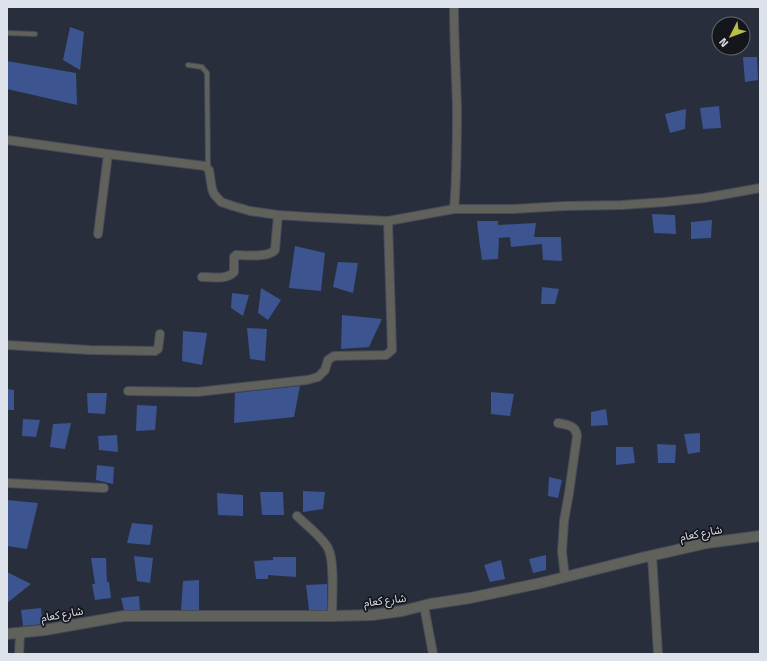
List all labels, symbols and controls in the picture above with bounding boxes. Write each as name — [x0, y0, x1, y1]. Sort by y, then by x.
north arrow — [711, 16, 751, 56]
text: N — [715, 35, 732, 51]
street label: شارع كعام — [679, 521, 724, 545]
street label: شارع كعام — [363, 589, 408, 611]
street label: شارع كعام — [40, 602, 85, 626]

